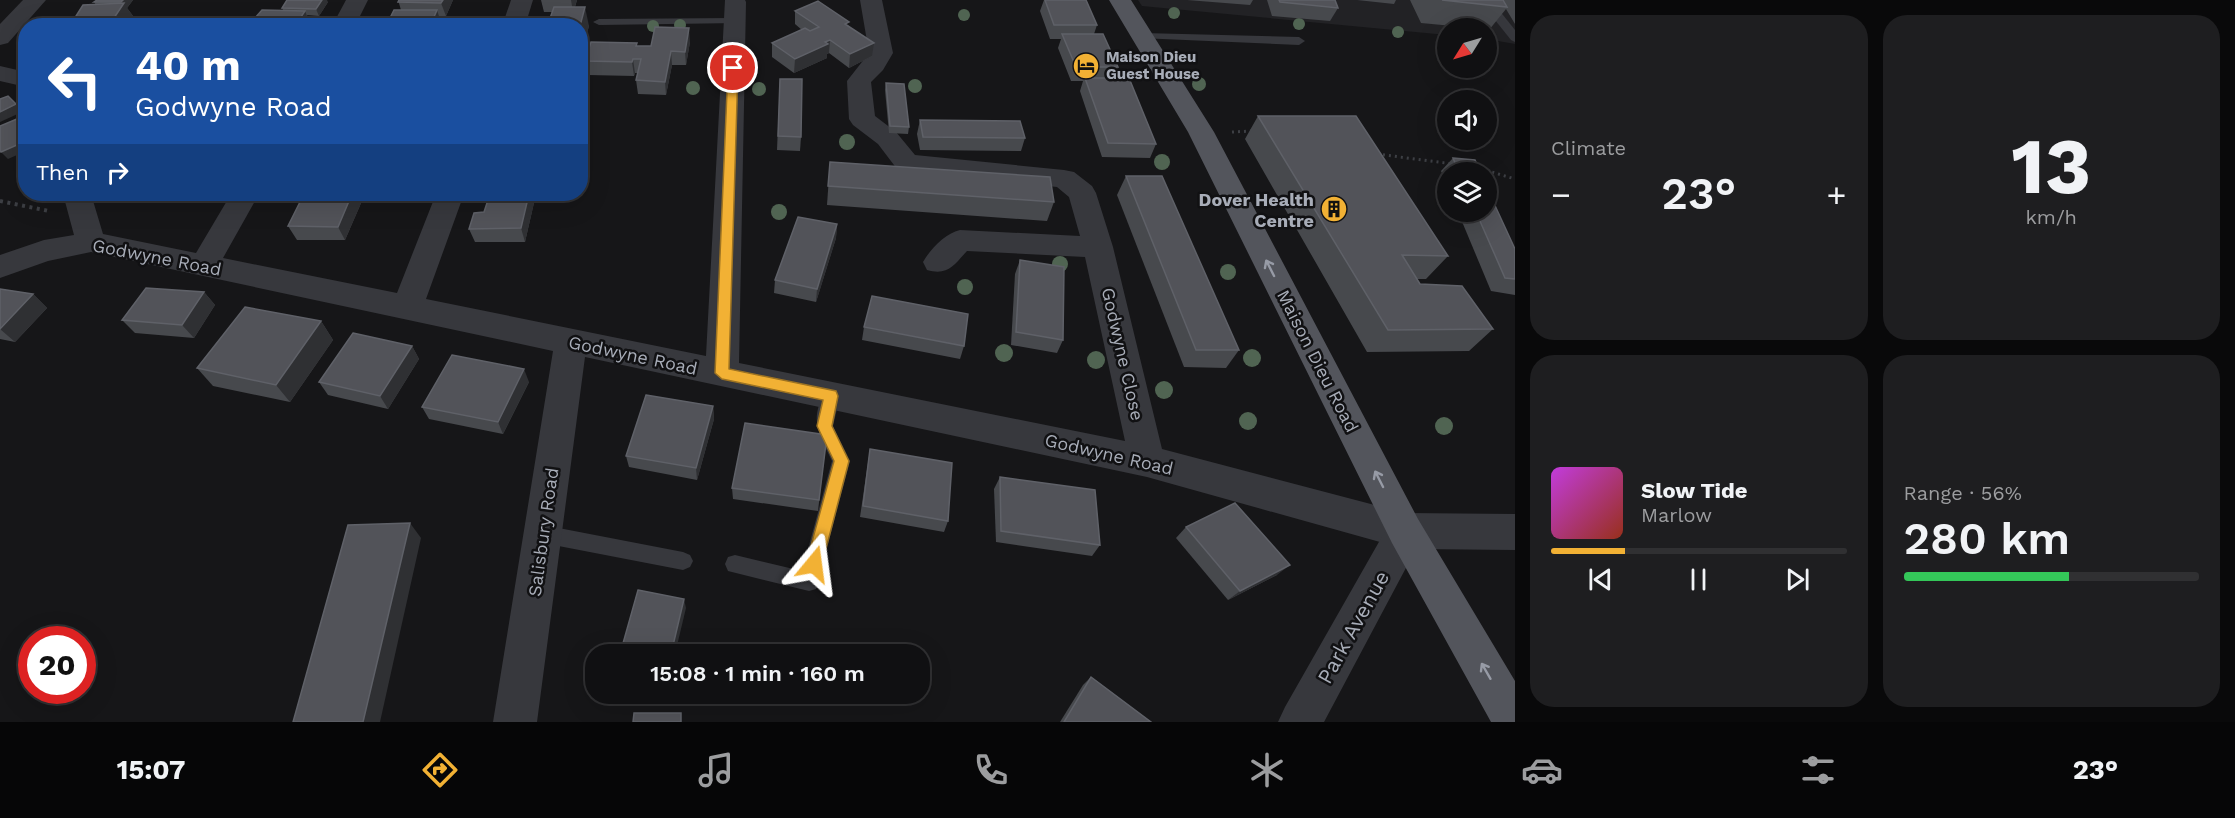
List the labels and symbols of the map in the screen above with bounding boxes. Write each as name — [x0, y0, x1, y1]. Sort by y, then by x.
north arrow — [1437, 18, 1497, 78]
pin — [707, 42, 758, 93]
place label: Maison Dieu Guest House — [1106, 48, 1200, 83]
hotel icon: Maison Dieu Guest House — [1071, 51, 1101, 81]
place label: Dover Health Centre — [1199, 189, 1314, 231]
building icon: Dover Health Centre — [1319, 194, 1349, 224]
street label: Godwyne Road — [91, 234, 223, 280]
one-way arrow — [1264, 259, 1276, 277]
street label: Godwyne Close — [1098, 286, 1148, 422]
street label: Maison Dieu Road — [1273, 286, 1363, 436]
street label: Godwyne Road — [567, 331, 699, 379]
street label: Godwyne Road — [1043, 429, 1175, 479]
street label: Salisbury Road — [524, 466, 562, 598]
one-way arrow — [1372, 470, 1384, 488]
position arrow — [782, 532, 846, 596]
street label: Park Avenue — [1312, 566, 1394, 688]
speed limit sign: 20 — [18, 626, 96, 704]
one-way arrow — [1479, 663, 1491, 680]

